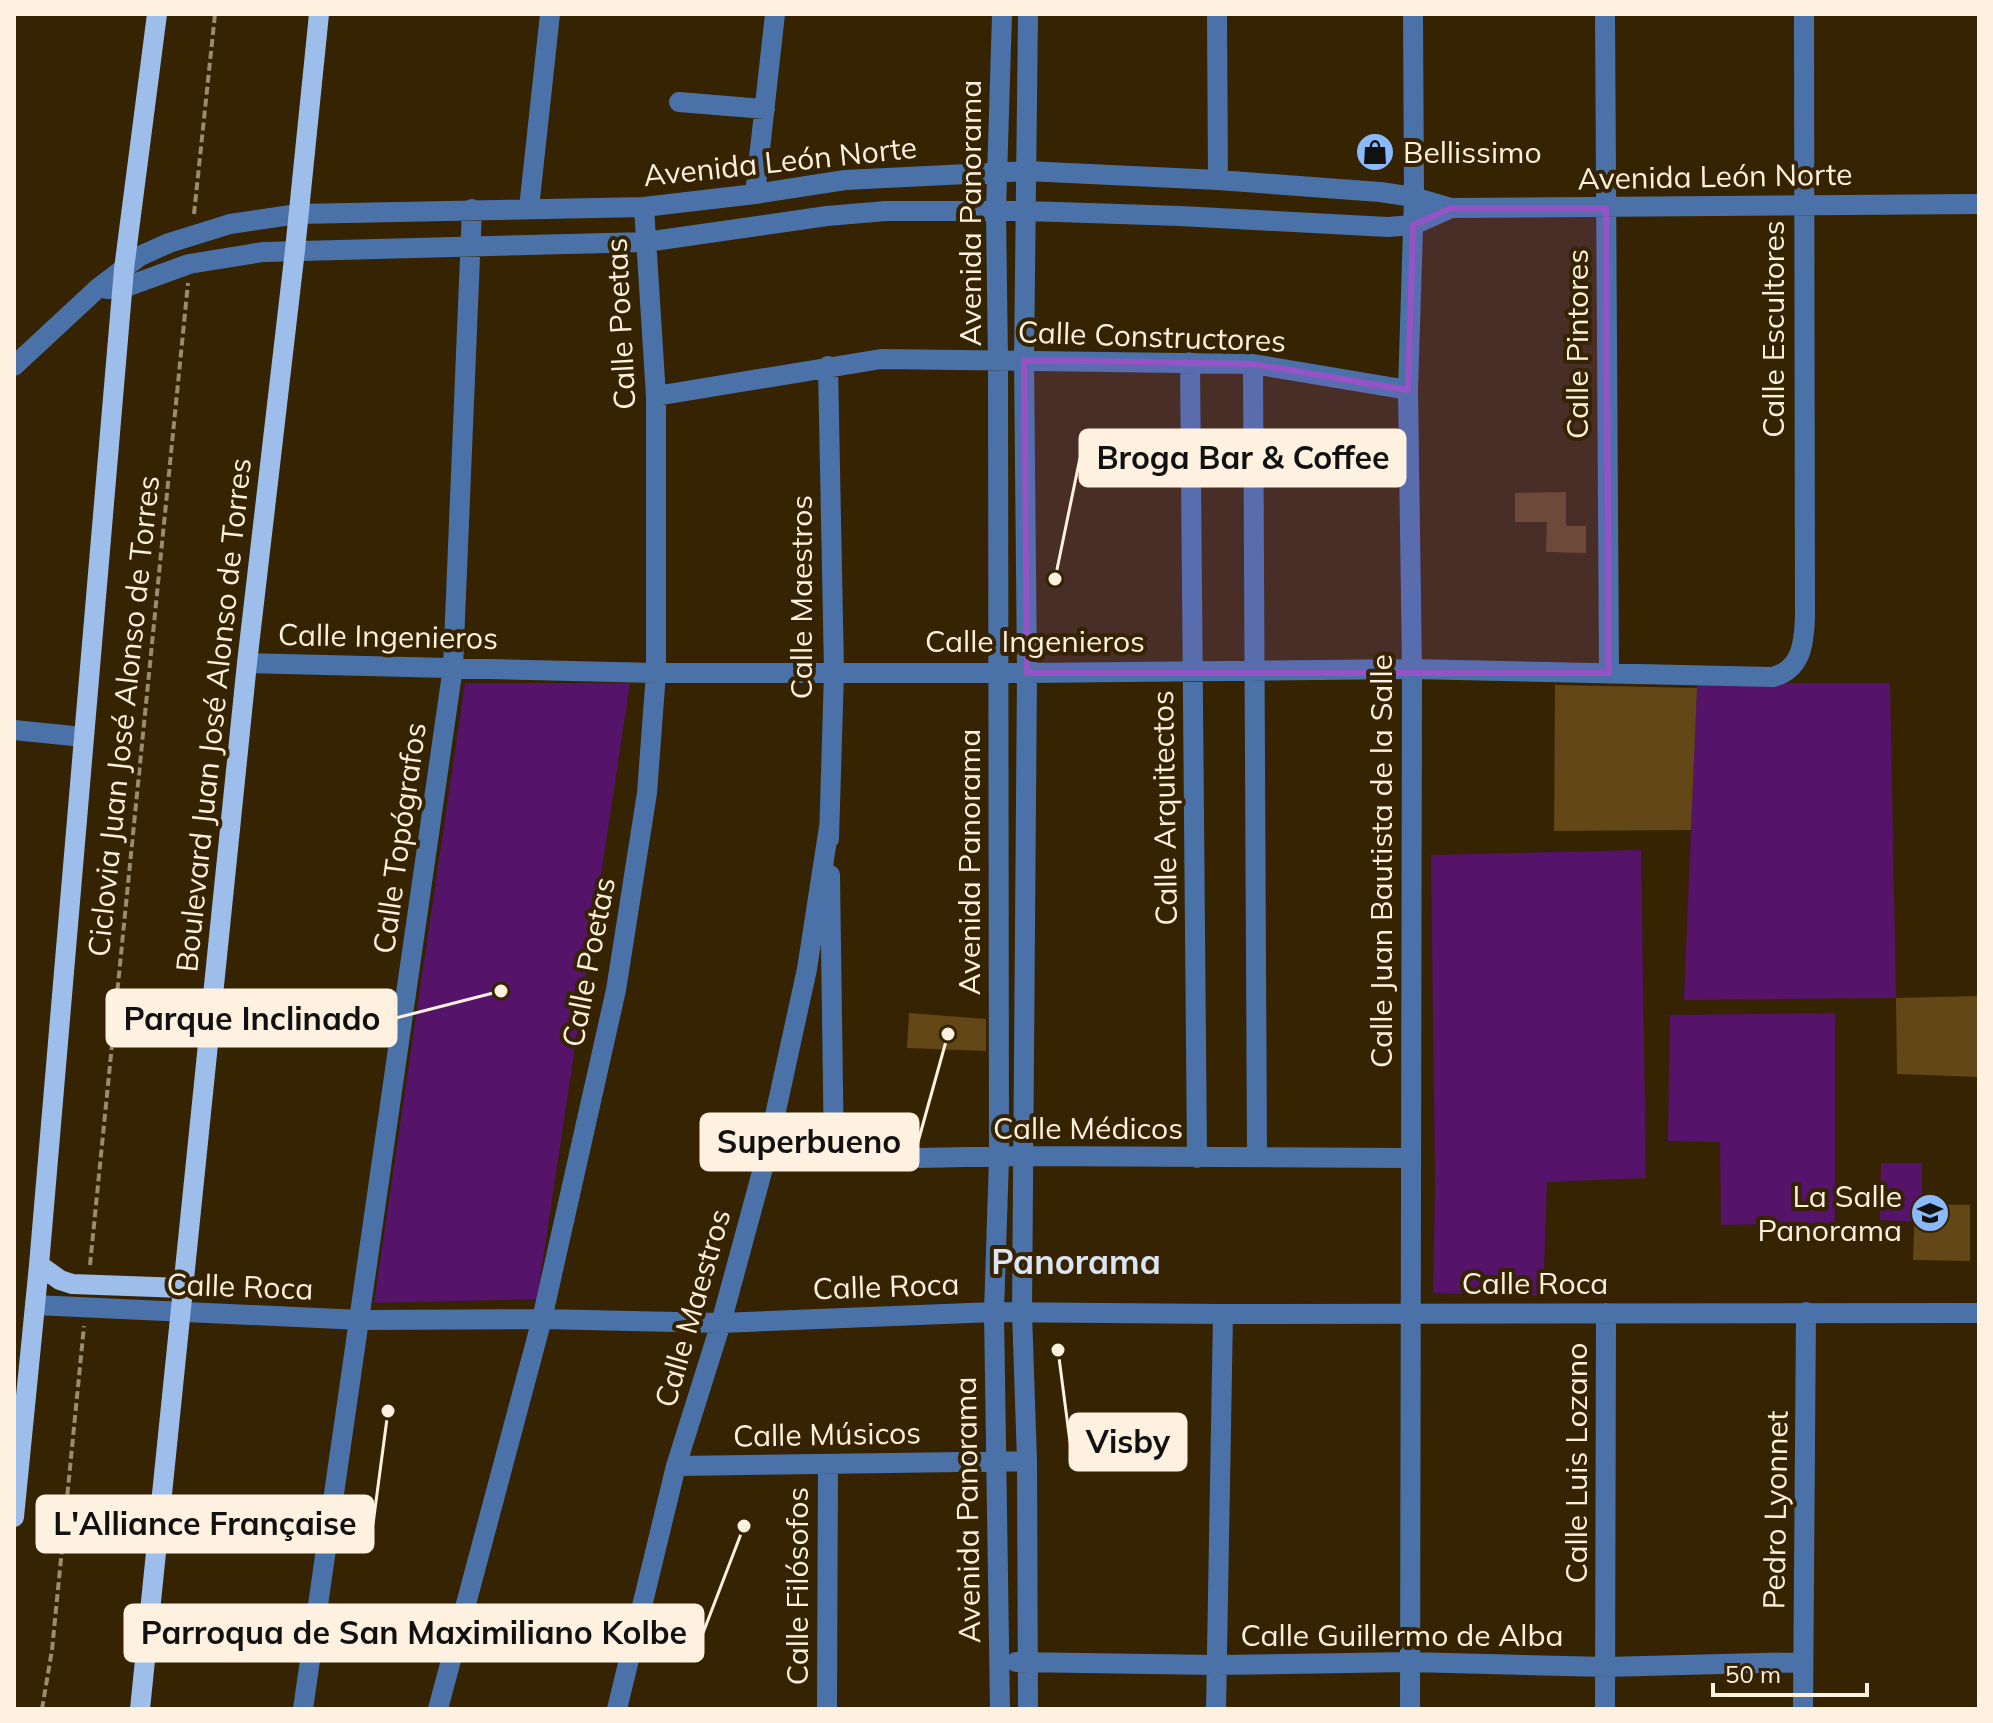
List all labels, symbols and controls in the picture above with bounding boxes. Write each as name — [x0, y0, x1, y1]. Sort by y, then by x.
street label: Avenida Panorama — [951, 80, 989, 346]
street label: Avenida León Norte — [641, 128, 919, 194]
shop icon: Bellissimo — [1354, 131, 1396, 173]
place label: Bellissimo — [1403, 133, 1542, 171]
street label: Avenida León Norte — [1577, 155, 1853, 197]
street label: Calle Escultores — [1754, 220, 1792, 438]
street label: Calle Poetas — [597, 237, 643, 411]
street label: Calle Pintores — [1558, 249, 1596, 439]
street label: Calle Constructores — [1017, 312, 1287, 360]
callout: Broga Bar & Coffee — [1080, 430, 1405, 486]
text: Broga Bar & Coffee — [1097, 437, 1389, 477]
street label: Boulevard Juan José Alonso de Torres — [167, 456, 259, 974]
street label: Ciclovia Juan José Alonso de Torres — [79, 473, 167, 959]
street label: Calle Maestros — [782, 495, 820, 699]
street label: Calle Ingenieros — [278, 615, 498, 657]
street label: Calle Ingenieros — [925, 622, 1145, 660]
street label: Calle Juan Bautista de la Salle — [1362, 654, 1400, 1068]
street label: Calle Arquitectos — [1143, 690, 1185, 926]
street label: Calle Topógrafos — [364, 720, 434, 956]
street label: Avenida Panorama — [950, 729, 988, 995]
street label: Calle Poetas — [553, 874, 623, 1050]
callout: Parque Inclinado — [107, 990, 396, 1046]
text: Parque Inclinado — [123, 998, 381, 1038]
street label: Calle Médicos — [993, 1109, 1183, 1147]
callout: Superbueno — [701, 1114, 918, 1170]
text: Superbueno — [717, 1121, 901, 1161]
place label: La Salle Panorama — [1757, 1177, 1902, 1249]
school or university icon: La Salle Panorama — [1909, 1192, 1951, 1234]
street label: Calle Maestros — [646, 1204, 738, 1412]
district label: Panorama — [991, 1240, 1161, 1283]
street label: Calle Roca — [166, 1264, 314, 1308]
street label: Calle Roca — [812, 1264, 960, 1308]
street label: Calle Roca — [1462, 1264, 1608, 1302]
street label: Calle Luis Lozano — [1557, 1343, 1595, 1583]
street label: Avenida Panorama — [946, 1376, 988, 1644]
street label: Pedro Lyonnet — [1754, 1410, 1796, 1610]
street label: Calle Músicos — [733, 1413, 921, 1455]
callout: Visby — [1070, 1414, 1186, 1470]
text: Visby — [1085, 1421, 1171, 1461]
street label: Calle Filósofos — [778, 1487, 816, 1685]
callout: L'Alliance Française — [37, 1496, 373, 1552]
text: L'Alliance Française — [53, 1503, 357, 1543]
callout: Parroqua de San Maximiliano Kolbe — [125, 1605, 703, 1661]
text: Parroqua de San Maximiliano Kolbe — [141, 1612, 687, 1652]
street label: Calle Guillermo de Alba — [1241, 1616, 1563, 1654]
scale bar — [1713, 1647, 1867, 1697]
text: 50 m — [1725, 1659, 1781, 1689]

